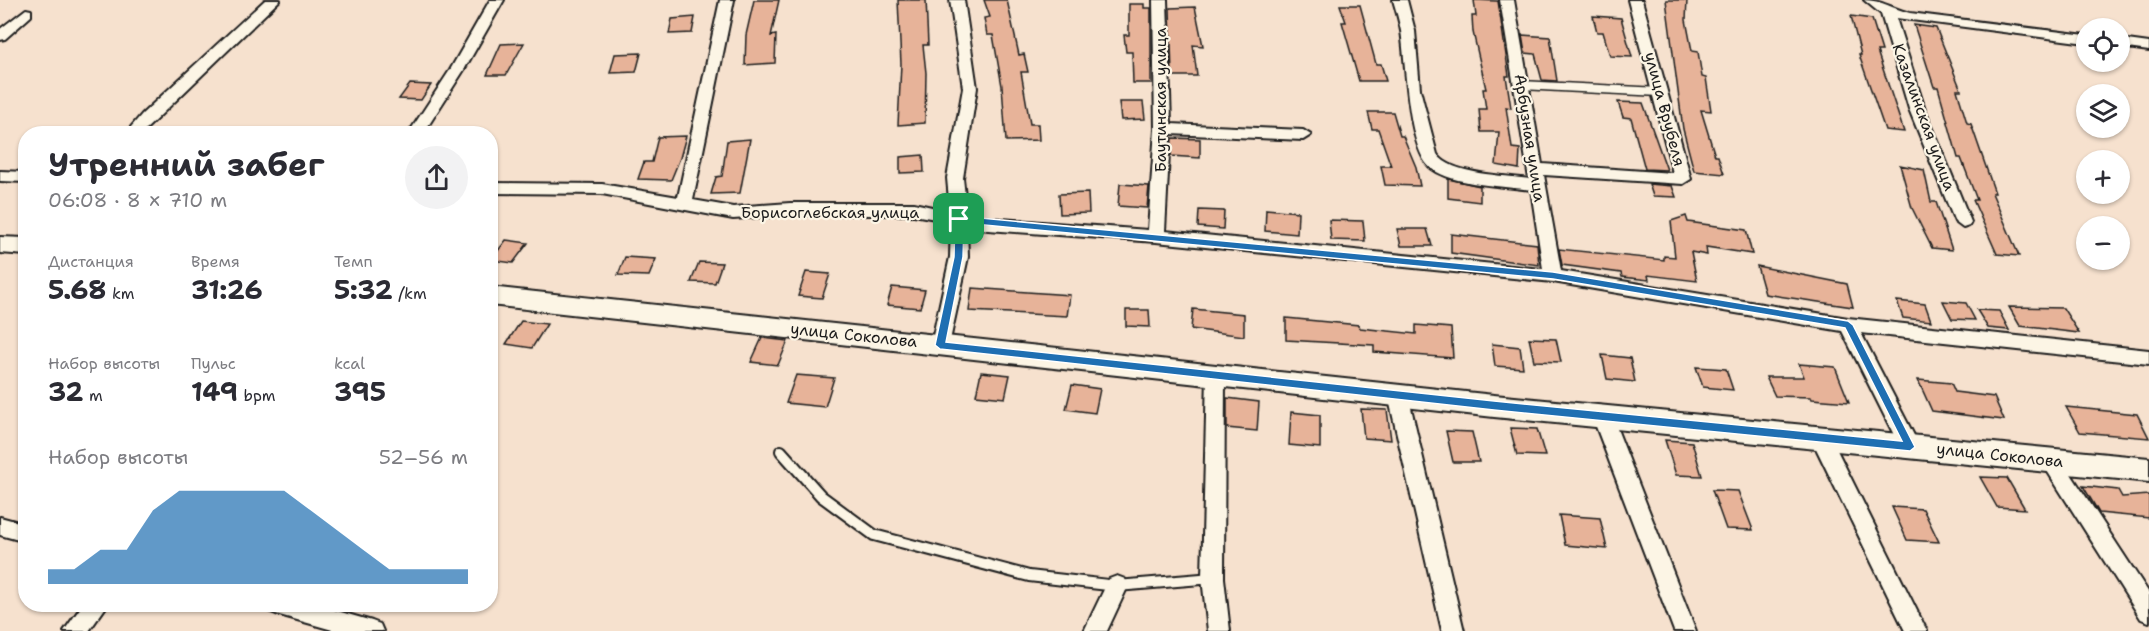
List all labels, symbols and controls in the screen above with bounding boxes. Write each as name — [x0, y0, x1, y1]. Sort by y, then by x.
map controls — [2076, 18, 2130, 270]
button: locate — [2076, 18, 2130, 72]
street label: Баутинская улица — [1150, 27, 1171, 173]
street label: Казалинская улица — [1888, 41, 1960, 194]
street label: улица Врубеля — [1640, 50, 1690, 168]
street label: Арбузная улица — [1510, 73, 1550, 203]
button: layers — [2076, 84, 2130, 138]
text: Утренний забег — [48, 142, 325, 187]
button: share — [405, 146, 468, 209]
button: + — [2076, 150, 2130, 204]
text: 06:08 · 8 × 710 m — [48, 187, 227, 213]
pin — [933, 193, 984, 244]
street label: Борисоглебская улица — [741, 202, 919, 223]
icon: arrive — [942, 202, 975, 235]
button: − — [2076, 216, 2130, 270]
text: Дистанция — [48, 251, 134, 272]
text: Время — [191, 251, 240, 272]
text: Темп — [334, 251, 373, 272]
text: 5.68 — [48, 272, 106, 307]
text: 31:26 — [191, 272, 263, 307]
text: 5:32 — [334, 272, 393, 307]
text: km — [106, 283, 135, 304]
text: /km — [393, 283, 427, 304]
street label: улица Соколова — [790, 318, 918, 352]
text: Набор высоты — [48, 353, 160, 374]
text: Пульс — [191, 353, 236, 374]
text: kcal — [334, 353, 365, 374]
text: 32 — [48, 374, 83, 409]
text: 149 — [191, 374, 238, 409]
text: 395 — [334, 374, 386, 409]
text: m — [83, 385, 103, 406]
text: bpm — [238, 385, 276, 406]
street label: улица Соколова — [1936, 438, 2064, 472]
text: Набор высоты — [48, 444, 188, 470]
text: 52–56 m — [379, 444, 468, 470]

